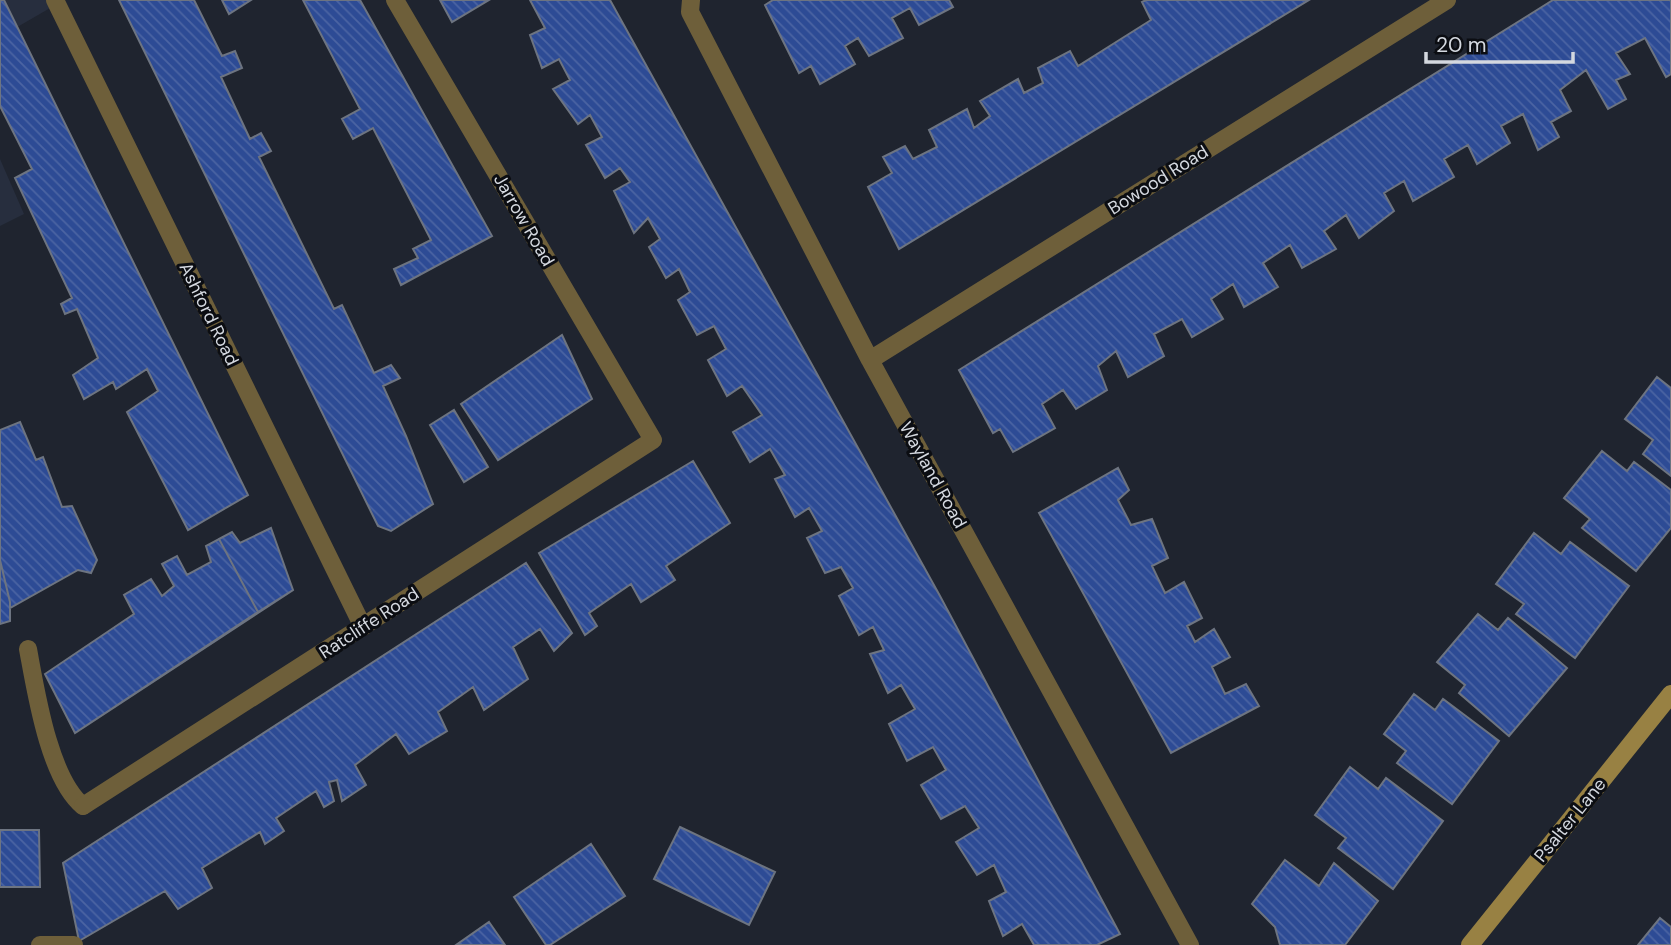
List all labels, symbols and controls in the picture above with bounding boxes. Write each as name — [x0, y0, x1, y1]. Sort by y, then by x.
scale bar — [1426, 21, 1573, 65]
text: 20 m — [1436, 31, 1487, 59]
street label: Bowood Road — [1103, 140, 1213, 220]
street label: Jarrow Road — [488, 170, 560, 270]
street label: Ashford Road — [174, 258, 244, 370]
street label: Wayland Road — [894, 417, 972, 533]
street label: Ratcliffe Road — [315, 582, 423, 664]
street label: Psalter Lane — [1529, 773, 1611, 867]

